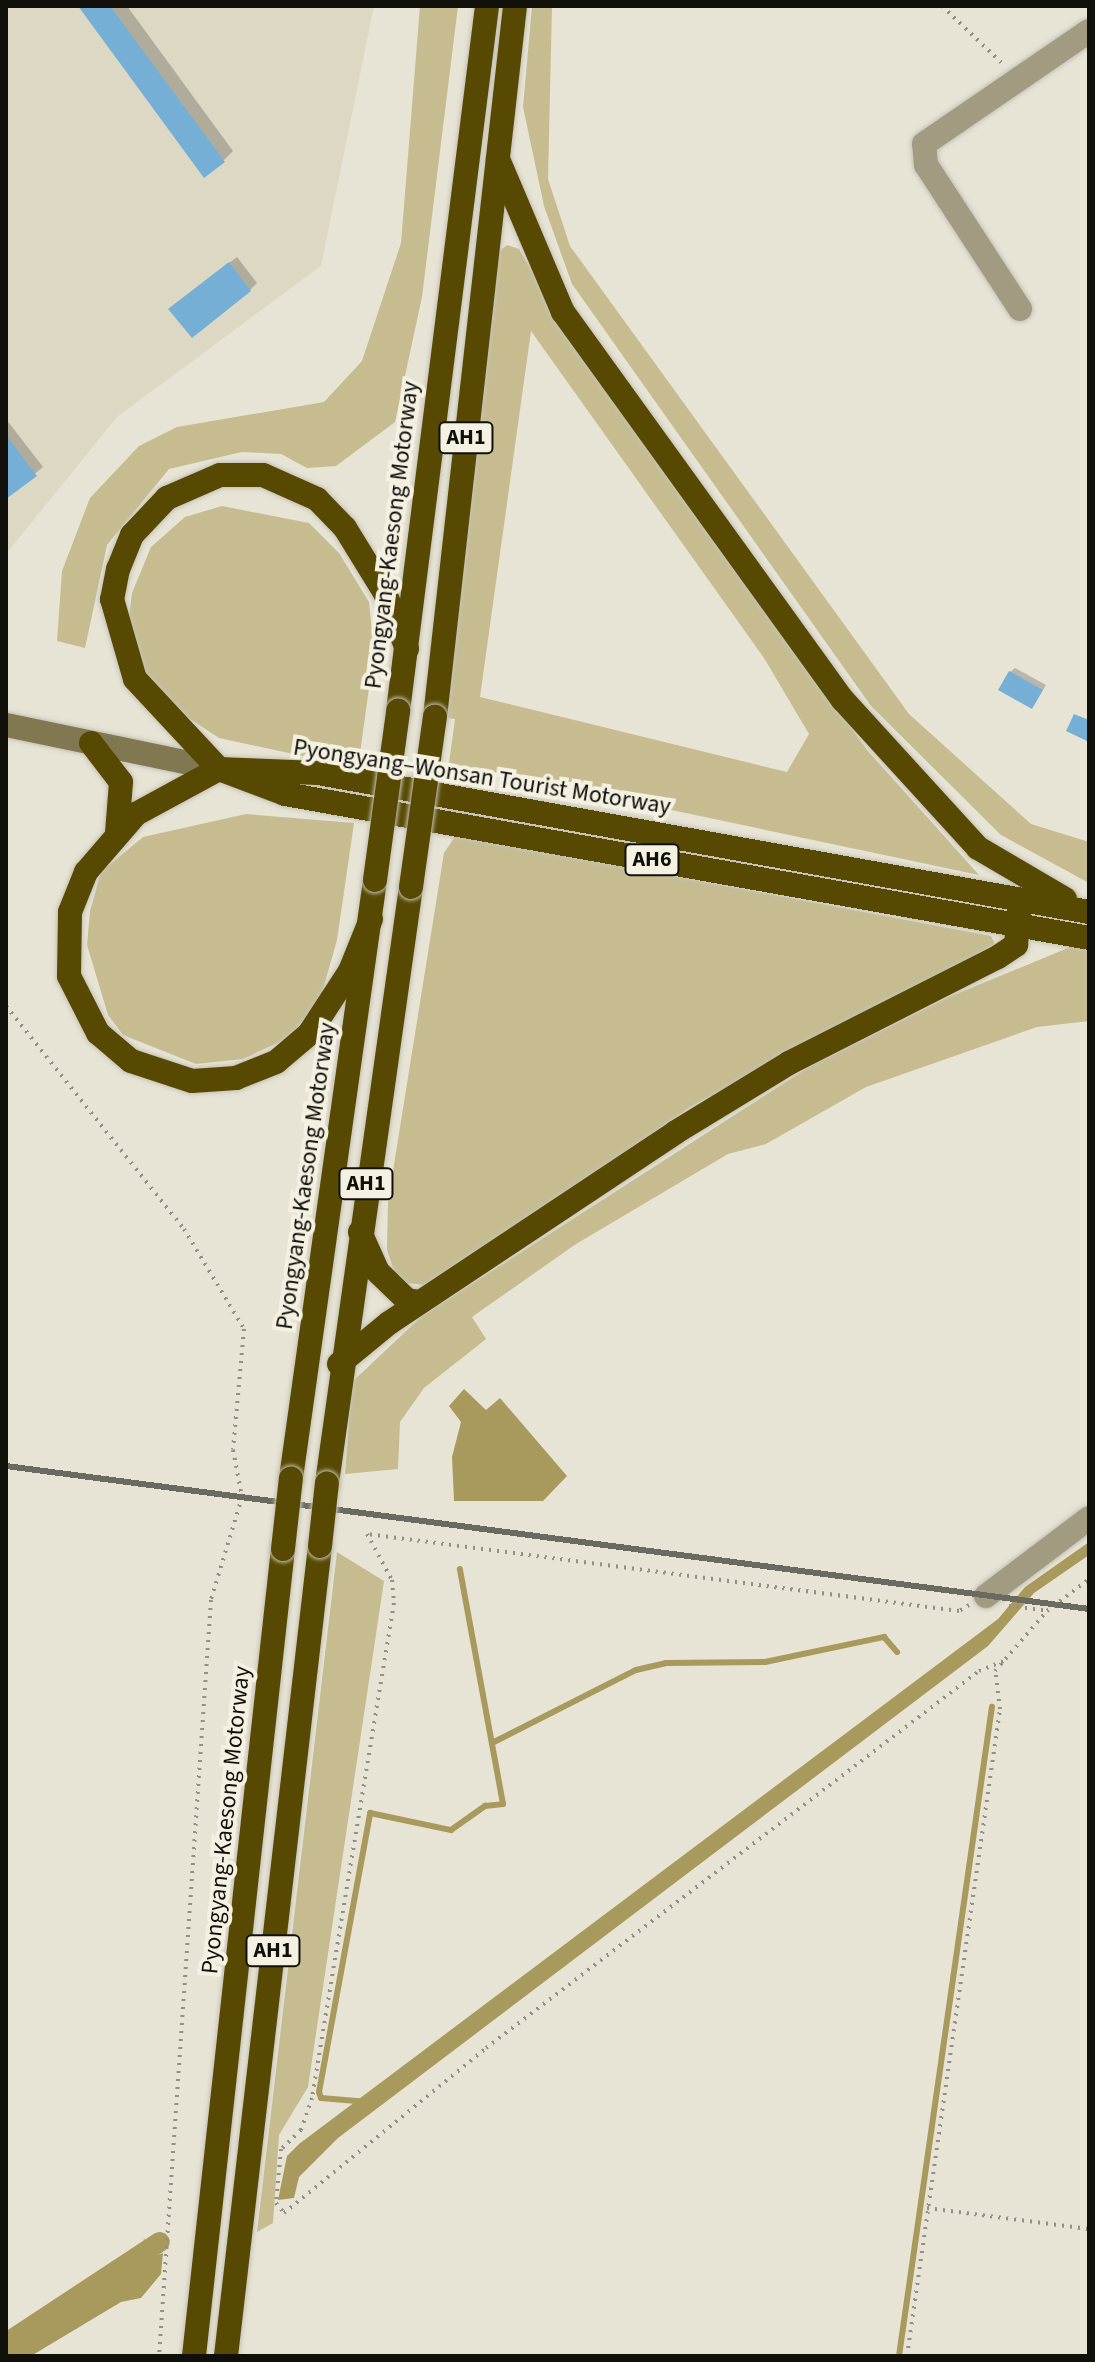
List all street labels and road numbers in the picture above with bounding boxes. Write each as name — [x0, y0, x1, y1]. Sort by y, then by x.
street label: Pyongyang-Kaesong Motorway — [359, 380, 425, 690]
road number: AH1 — [438, 420, 494, 456]
street label: Pyongyang–Wonsan Tourist Motorway — [291, 733, 673, 821]
road number: AH6 — [624, 842, 680, 878]
street label: Pyongyang-Kaesong Motorway — [270, 1021, 342, 1331]
road number: AH1 — [338, 1166, 394, 1202]
street label: Pyongyang-Kaesong Motorway — [195, 1664, 257, 1976]
road number: AH1 — [245, 1933, 301, 1969]

